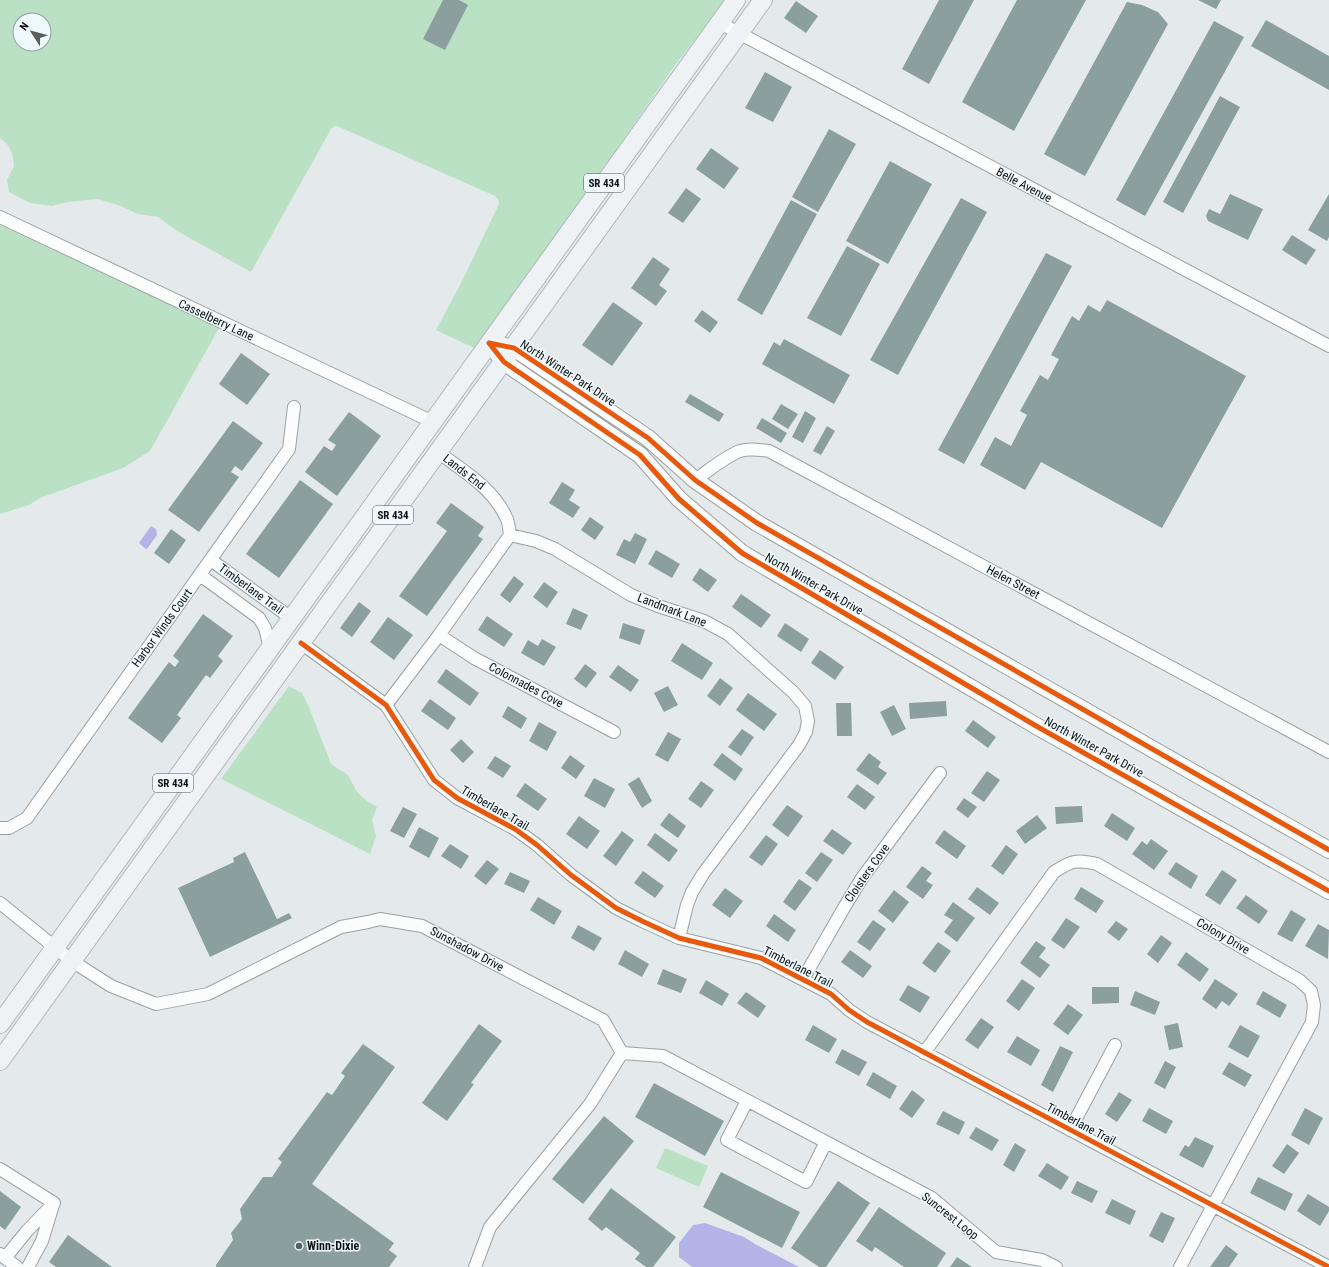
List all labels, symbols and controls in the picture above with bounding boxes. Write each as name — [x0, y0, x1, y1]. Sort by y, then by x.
north arrow — [12, 12, 52, 52]
text: N — [17, 20, 32, 33]
street label: Belle Avenue — [994, 165, 1054, 206]
road number: SR 434 — [584, 174, 624, 192]
street label: Casselberry Lane — [176, 296, 256, 344]
street label: North Winter Park Drive — [518, 337, 619, 409]
street label: Lands End — [440, 451, 488, 493]
road number: SR 434 — [373, 506, 413, 524]
street label: North Winter Park Drive — [762, 550, 866, 618]
street label: Timberlane Trail — [216, 561, 286, 617]
street label: Helen Street — [984, 562, 1042, 602]
street label: Harbor Winds Court — [129, 586, 195, 670]
street label: Landmark Lane — [636, 590, 709, 630]
street label: Colonnades Cove — [486, 660, 566, 711]
street label: North Winter Park Drive — [1042, 714, 1146, 780]
road number: SR 434 — [153, 774, 193, 792]
street label: Timberlane Trail — [459, 783, 531, 833]
street label: Cloisters Cove — [842, 841, 893, 905]
street label: Colony Drive — [1194, 915, 1252, 957]
street label: Sunshadow Drive — [428, 924, 507, 974]
street label: Timberlane Trail — [761, 943, 835, 991]
street label: Timberlane Trail — [1044, 1100, 1118, 1148]
street label: Suncrest Loop — [919, 1190, 981, 1242]
place label: Winn-Dixie — [307, 1239, 359, 1253]
marker: Winn-Dixie — [294, 1241, 304, 1251]

